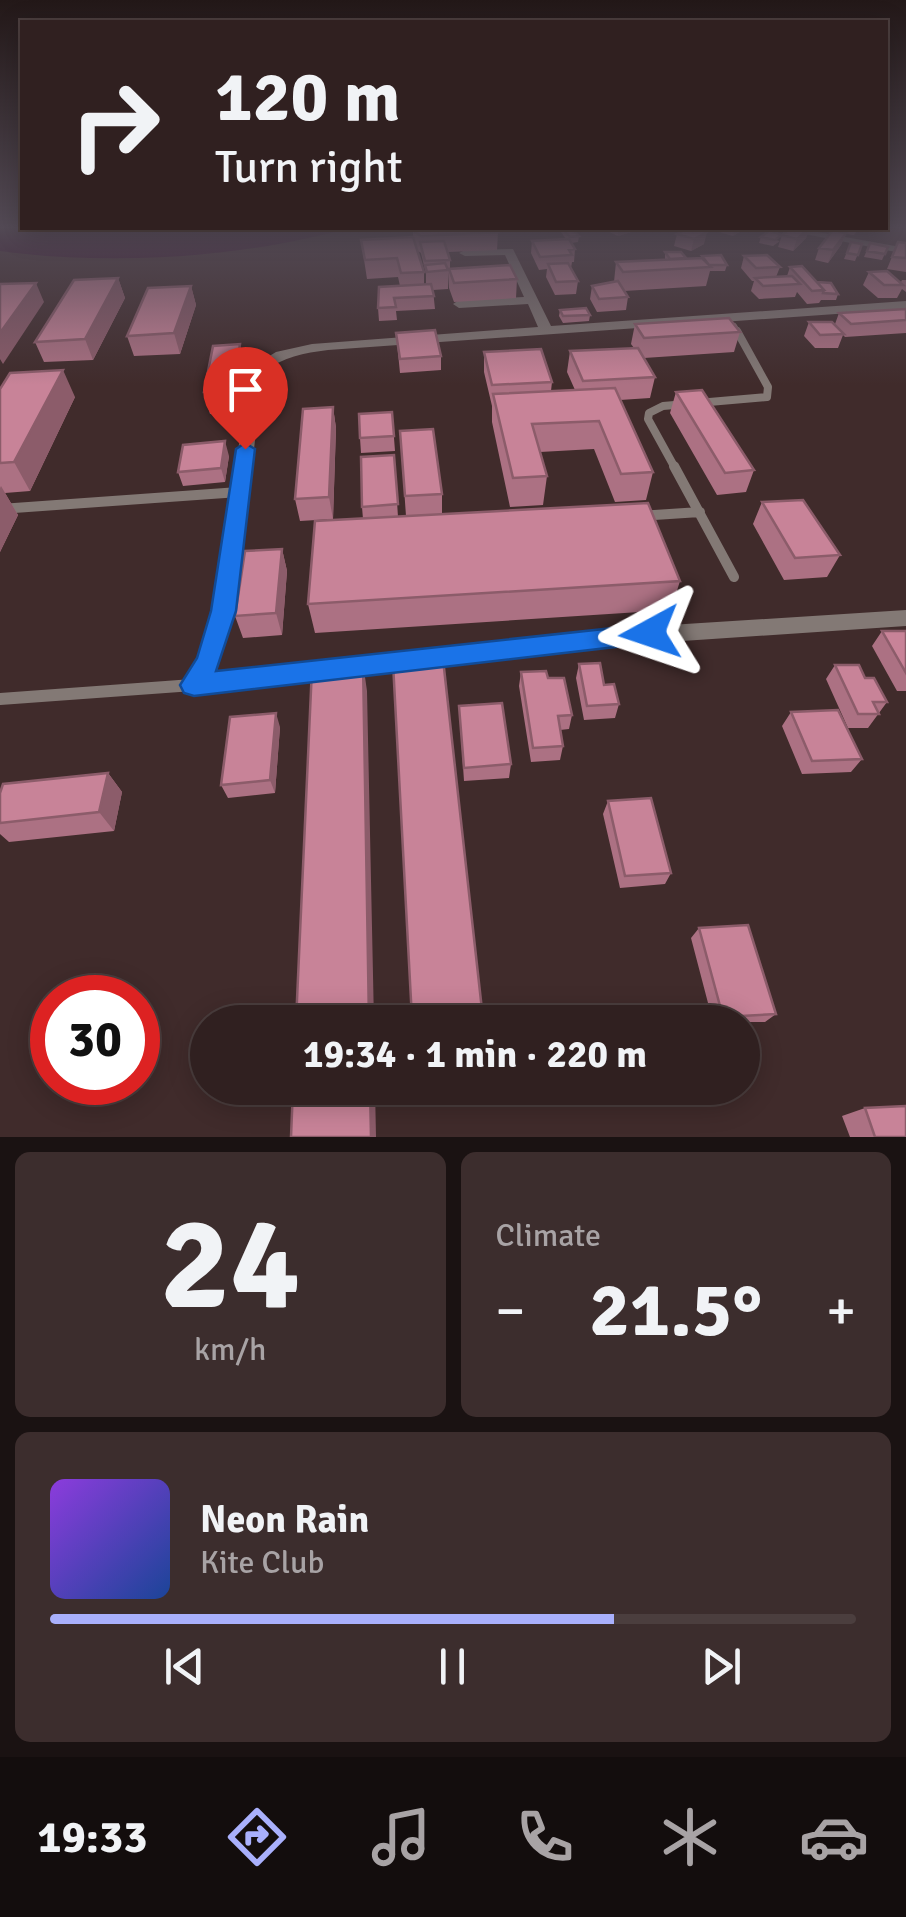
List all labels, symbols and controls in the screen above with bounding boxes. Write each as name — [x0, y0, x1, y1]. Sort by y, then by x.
text: 120 m — [215, 54, 400, 140]
icon: right — [50, 60, 180, 190]
text: Turn right — [215, 140, 403, 195]
pin — [203, 347, 288, 450]
icon: arrive — [218, 362, 273, 417]
position arrow — [598, 581, 702, 685]
speed limit sign: 30 — [30, 975, 160, 1105]
text: 19:34 · 1 min · 220 m — [303, 1031, 647, 1078]
text: 24 — [160, 1185, 300, 1345]
text: Climate — [496, 1216, 601, 1255]
text: 21.5° — [589, 1264, 762, 1357]
text: − — [496, 1277, 525, 1345]
text: + — [826, 1277, 856, 1345]
text: km/h — [194, 1330, 266, 1369]
text: Neon Rain — [200, 1496, 369, 1543]
text: Kite Club — [200, 1543, 324, 1582]
icon: previous — [157, 1639, 212, 1694]
icon: pause — [425, 1639, 480, 1694]
icon: next — [694, 1639, 749, 1694]
icon: directions — [222, 1802, 292, 1872]
icon: music — [366, 1802, 436, 1872]
icon: phone — [510, 1802, 580, 1872]
icon: climate — [655, 1802, 725, 1872]
icon: car — [799, 1802, 869, 1872]
text: 19:33 — [37, 1810, 148, 1865]

